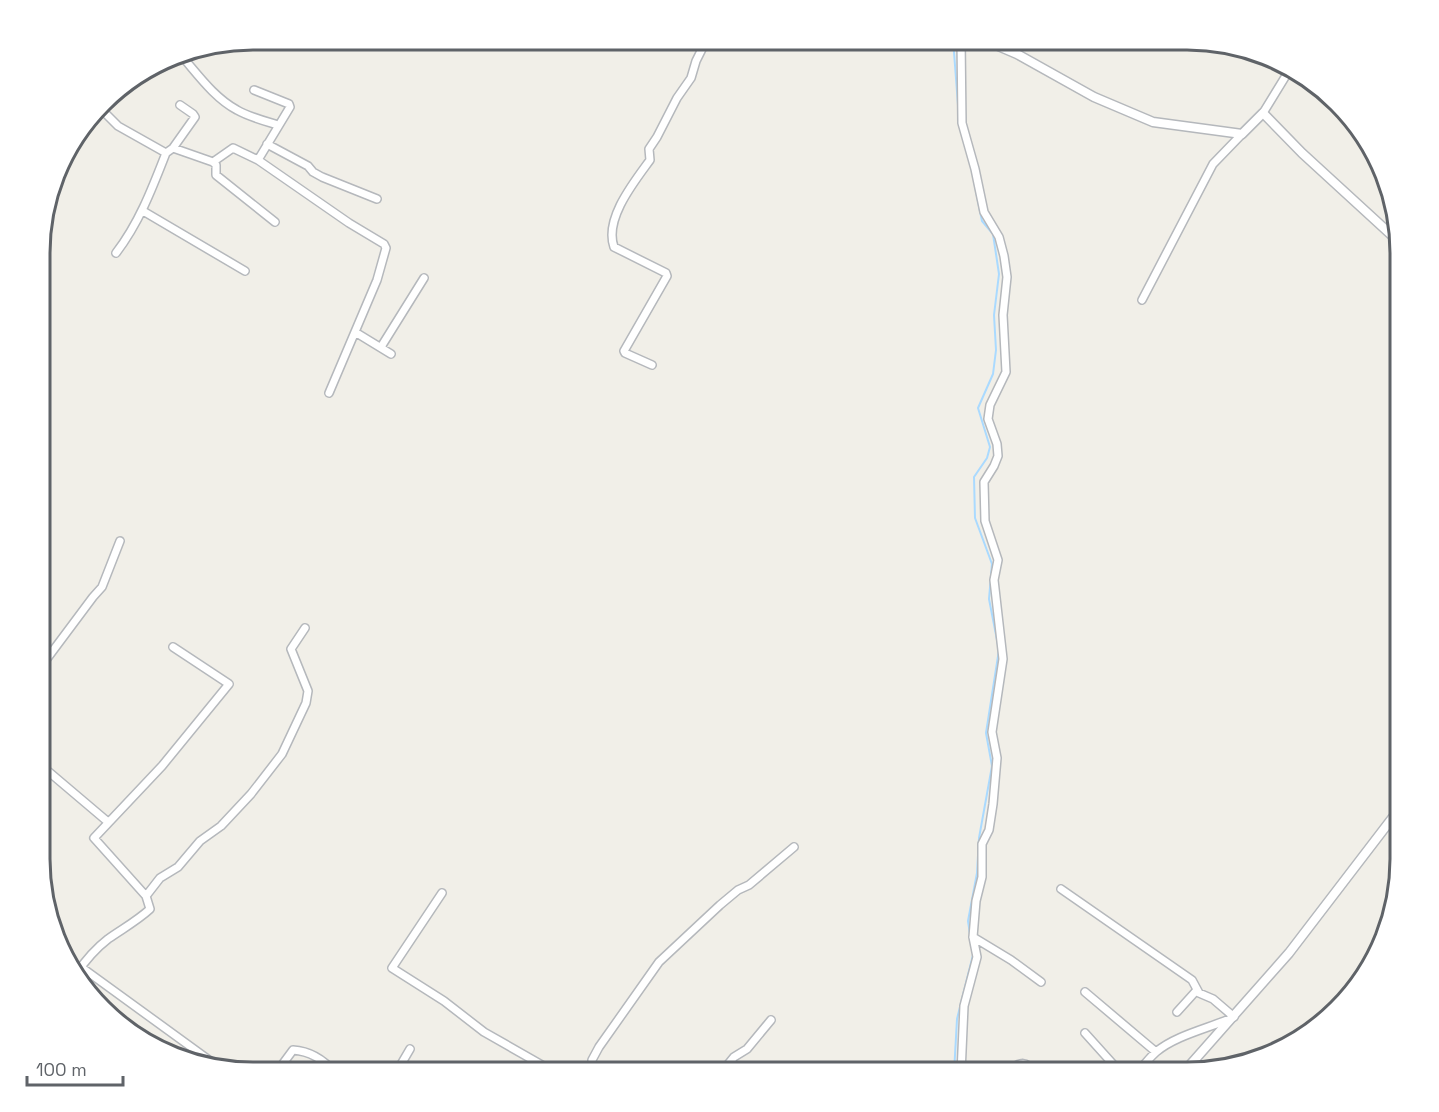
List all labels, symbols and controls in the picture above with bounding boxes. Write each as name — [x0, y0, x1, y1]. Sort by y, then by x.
scale bar — [27, 1049, 123, 1087]
text: 100 m — [36, 1058, 87, 1081]

